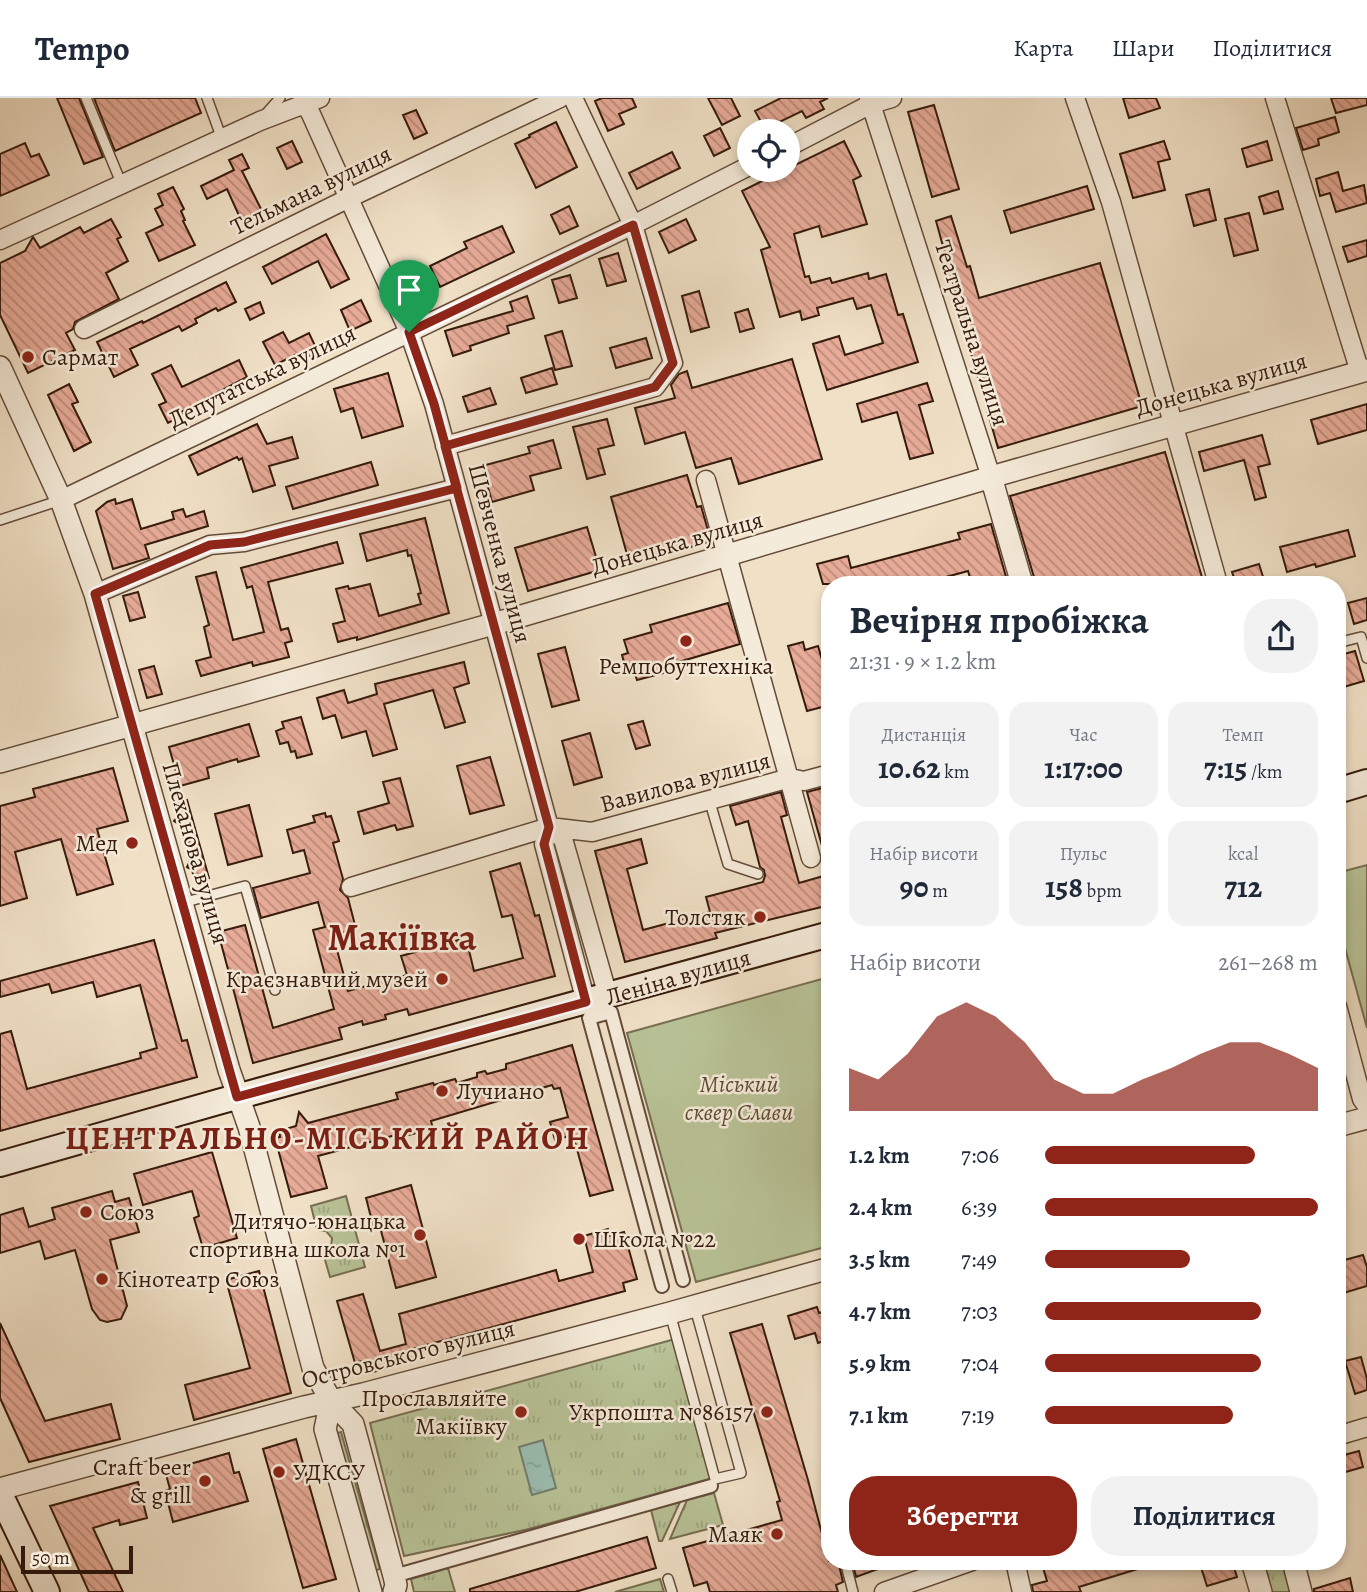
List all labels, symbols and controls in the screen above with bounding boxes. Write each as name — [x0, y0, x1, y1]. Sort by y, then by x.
text: Tempo — [35, 26, 130, 71]
text: Карта — [1013, 32, 1074, 64]
text: Шари — [1112, 32, 1175, 64]
text: Поділитися — [1213, 32, 1332, 64]
map controls — [737, 119, 800, 182]
button: locate — [737, 119, 800, 182]
street label: Тельмана вулиця — [225, 137, 397, 243]
street label: Театральна вулиця — [927, 236, 1017, 430]
pin — [379, 260, 439, 332]
icon: arrive — [390, 271, 428, 309]
street label: Депутатська вулиця — [163, 317, 361, 435]
place label: Сармат — [42, 341, 119, 373]
street label: Донецька вулиця — [1131, 344, 1311, 424]
marker: Сармат — [20, 349, 36, 365]
street label: Шевченка вулиця — [461, 460, 539, 646]
street label: Донецька вулиця — [587, 503, 767, 583]
text: Вечірня пробіжка — [849, 594, 1149, 646]
button: share — [1244, 599, 1318, 673]
marker: Ремпобуттехніка — [678, 633, 694, 649]
text: 21:31 · 9 × 1.2 km — [849, 646, 997, 677]
place label: Ремпобуттехніка — [598, 650, 774, 682]
text: Дистанція — [881, 722, 966, 748]
text: Час — [1070, 722, 1097, 748]
text: Темп — [1222, 722, 1264, 748]
street label: Вавилова вулиця — [596, 744, 774, 820]
text: 10.62 — [878, 748, 941, 788]
text: 1:17:00 — [1044, 748, 1123, 788]
text: 7:15 — [1204, 748, 1247, 788]
street label: Плеханова вулиця — [155, 758, 237, 948]
text: km — [941, 759, 970, 785]
text: /km — [1247, 759, 1283, 785]
place label: Мед — [75, 827, 118, 859]
marker: Мед — [124, 835, 140, 851]
text: Набір висоти — [869, 841, 978, 867]
text: Пульс — [1060, 841, 1107, 867]
text: kcal — [1228, 841, 1258, 867]
text: 90 — [900, 867, 929, 907]
text: 158 — [1045, 867, 1083, 907]
text: 712 — [1224, 867, 1262, 907]
text: m — [929, 878, 948, 904]
text: bpm — [1083, 878, 1122, 904]
place label: Толстяк — [665, 901, 746, 933]
marker: Толстяк — [752, 909, 768, 925]
district label: Макіївка — [328, 911, 477, 963]
street label: Леніна вулиця — [602, 941, 754, 1013]
text: Набір висоти — [849, 947, 981, 978]
text: 261–268 m — [1218, 947, 1318, 978]
place label: Краєзнавчий музей — [225, 963, 428, 995]
marker: Краєзнавчий музей — [434, 971, 450, 987]
park label: Міський сквер Слави — [685, 1068, 793, 1128]
place label: Лучиано — [456, 1075, 545, 1107]
marker: Лучиано — [434, 1083, 450, 1099]
district label: ЦЕНТРАЛЬНО-МІСЬКИЙ РАЙОН — [65, 1116, 591, 1160]
text: 1.2 km — [849, 1140, 910, 1171]
text: 7:06 — [961, 1140, 999, 1171]
text: 2.4 km — [849, 1192, 912, 1223]
text: 6:39 — [961, 1192, 997, 1223]
place label: Союз — [100, 1196, 155, 1228]
marker: Союз — [78, 1204, 94, 1220]
place label: Дитячо-юнацька спортивна школа №1 — [189, 1205, 406, 1265]
place label: Школа №22 — [593, 1223, 716, 1255]
marker: Дитячо-юнацька спортивна школа №1 — [412, 1227, 428, 1243]
marker: Школа №22 — [571, 1231, 587, 1247]
text: 3.5 km — [849, 1244, 910, 1275]
text: 7:49 — [961, 1244, 997, 1275]
place label: Кінотеатр Союз — [116, 1263, 279, 1295]
marker: Кінотеатр Союз — [94, 1271, 110, 1287]
text: 4.7 km — [849, 1296, 911, 1327]
text: 7:03 — [961, 1296, 998, 1327]
street label: Островського вулиця — [298, 1312, 518, 1396]
text: 5.9 km — [849, 1348, 911, 1379]
text: 7:04 — [961, 1348, 999, 1379]
place label: Прославляйте Макіївку — [361, 1382, 507, 1442]
place label: Укрпошта №86157 — [569, 1396, 754, 1428]
text: 7.1 km — [849, 1400, 909, 1431]
text: 7:19 — [961, 1400, 994, 1431]
marker: Прославляйте Макіївку — [513, 1404, 529, 1420]
marker: Укрпошта №86157 — [759, 1404, 775, 1420]
place label: Craft beer & grill — [93, 1451, 191, 1511]
place label: УДКСУ — [293, 1456, 365, 1488]
marker: УДКСУ — [271, 1464, 287, 1480]
marker: Craft beer & grill — [197, 1473, 213, 1489]
button: Зберегти — [849, 1476, 1077, 1556]
button: Поділитися — [1091, 1476, 1318, 1556]
place label: Маяк — [708, 1518, 763, 1550]
marker: Маяк — [769, 1526, 785, 1542]
scale bar — [21, 1543, 133, 1575]
text: 50 m — [32, 1545, 70, 1571]

